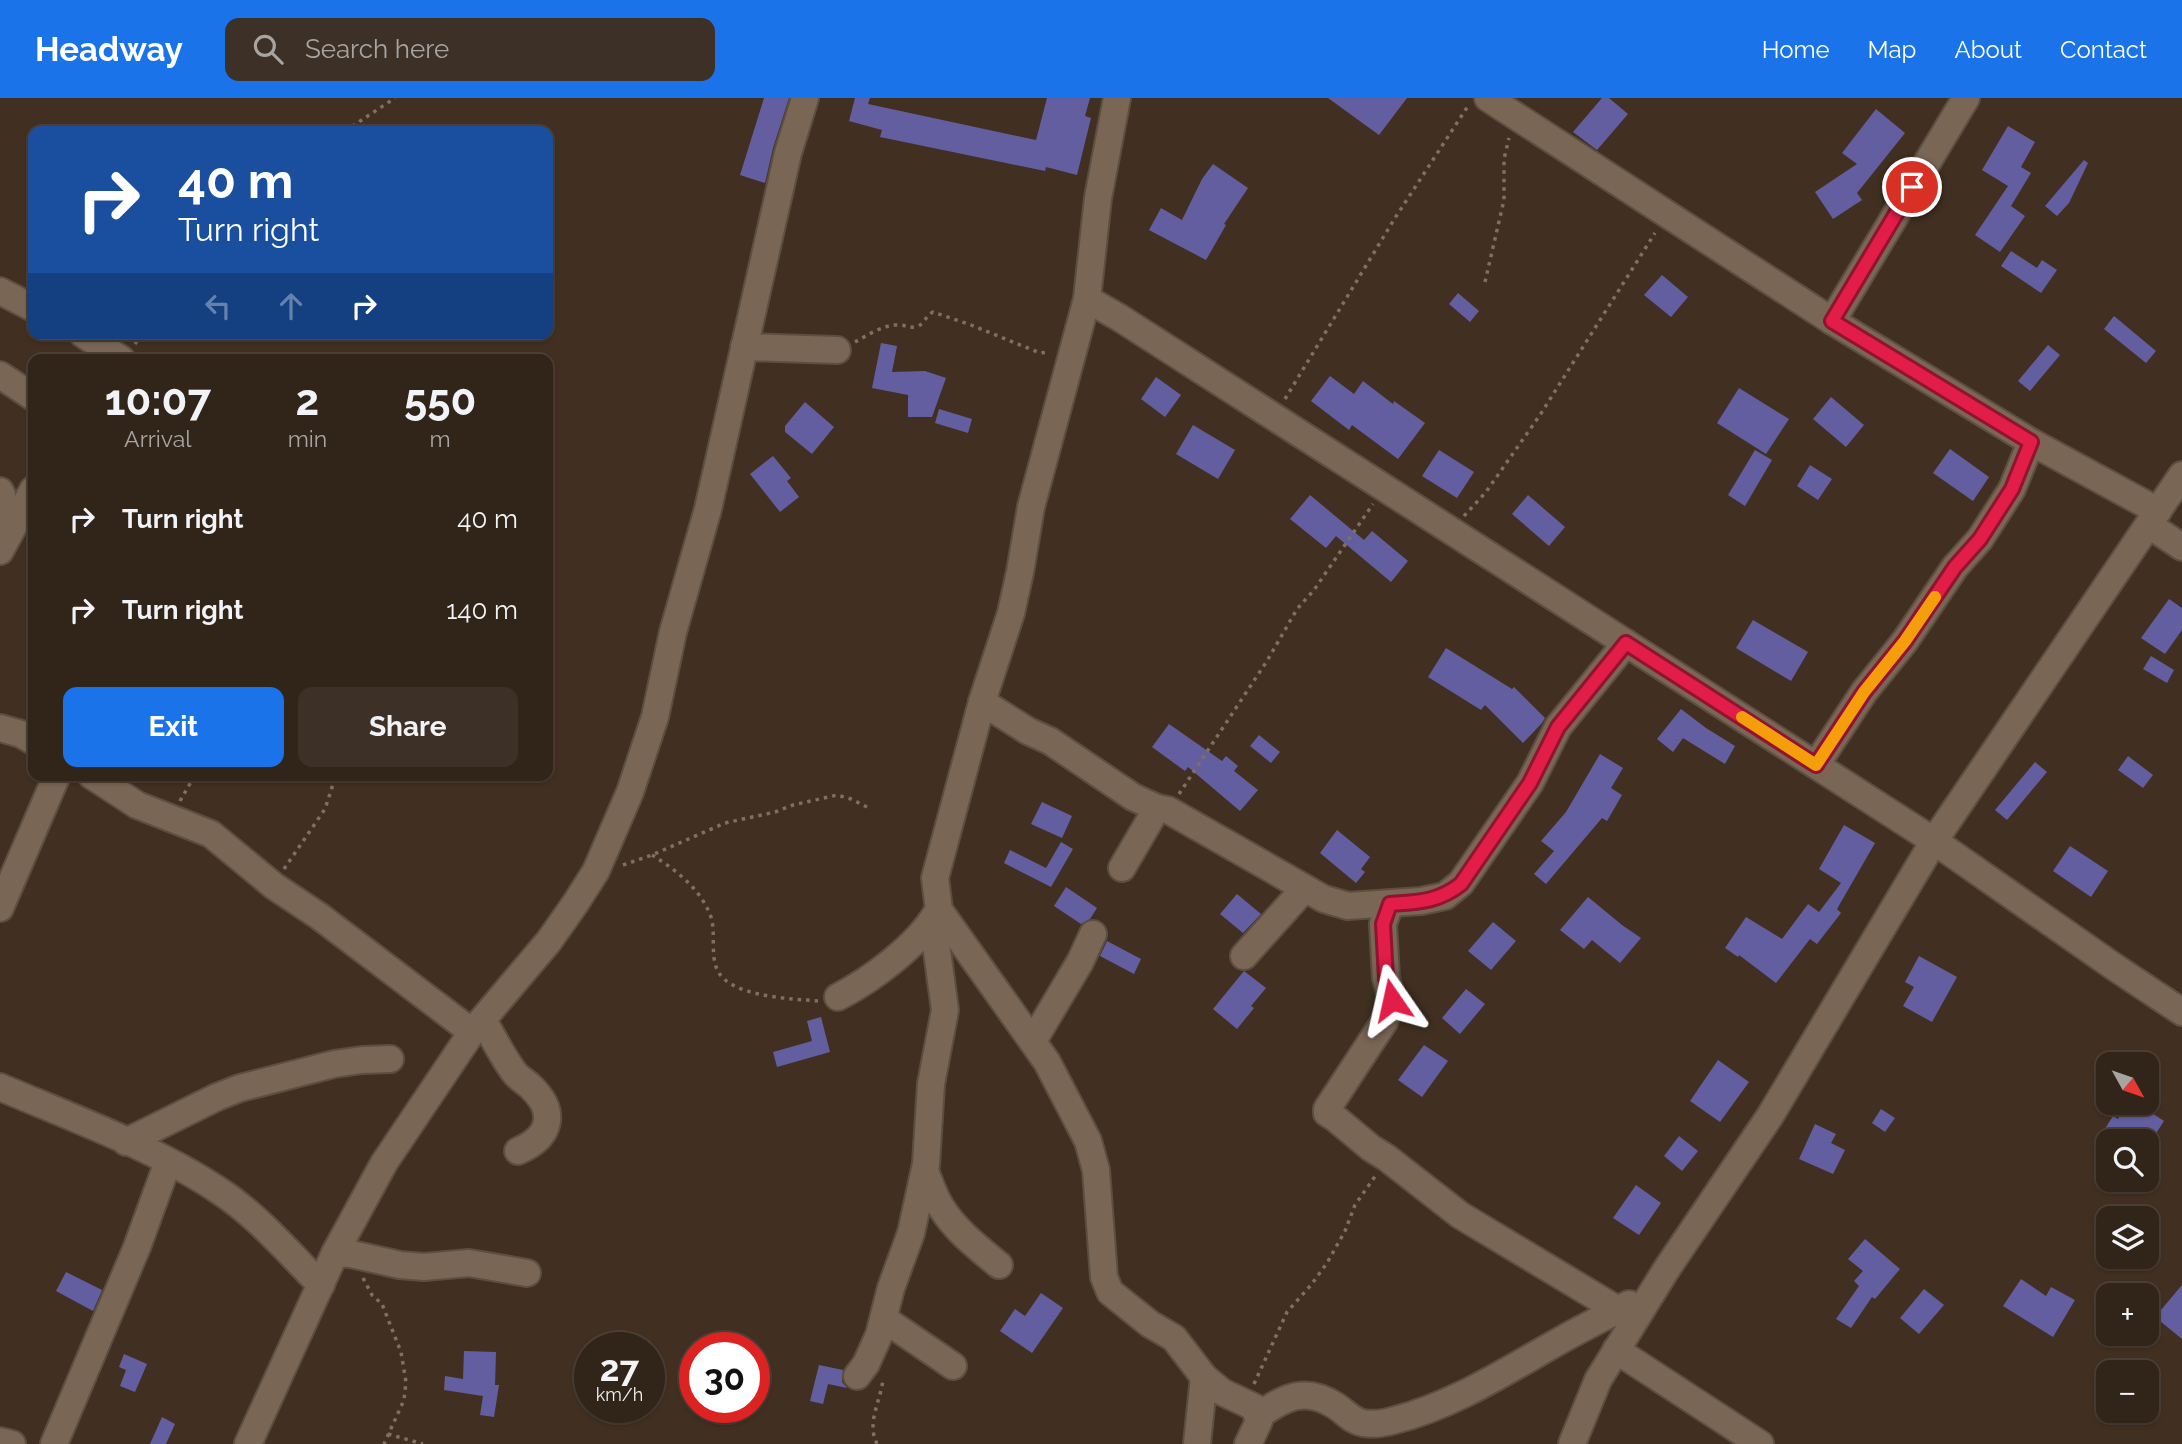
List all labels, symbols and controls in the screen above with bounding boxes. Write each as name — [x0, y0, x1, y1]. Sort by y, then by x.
search box — [225, 18, 715, 81]
text: Headway — [35, 30, 183, 69]
icon: search — [249, 30, 287, 68]
text: Search here — [305, 34, 449, 64]
text: Home — [1762, 35, 1830, 64]
text: Map — [1868, 35, 1916, 64]
text: About — [1954, 35, 2022, 64]
text: Contact — [2060, 35, 2147, 64]
text: 40 m — [178, 152, 293, 209]
icon: right — [63, 154, 154, 245]
pin — [1882, 157, 1942, 217]
icon: arrive — [1893, 168, 1931, 206]
text: Turn right — [178, 211, 319, 248]
icon: left — [199, 287, 237, 325]
icon: ahead — [272, 287, 310, 325]
icon: right — [345, 287, 383, 325]
text: 10:07 — [105, 376, 211, 425]
text: 2 — [296, 376, 319, 425]
text: 550 — [404, 376, 476, 425]
text: Arrival — [124, 425, 192, 452]
text: min — [288, 425, 327, 452]
text: m — [430, 425, 451, 452]
icon: right — [63, 500, 101, 538]
text: Turn right — [122, 504, 243, 534]
text: 40 m — [457, 504, 518, 534]
icon: right — [63, 591, 101, 629]
text: Turn right — [122, 595, 243, 625]
text: 140 m — [446, 595, 518, 625]
button: Exit — [63, 687, 284, 767]
button: Share — [298, 687, 518, 767]
position arrow — [1355, 963, 1429, 1037]
north arrow — [2096, 1052, 2160, 1115]
map controls — [2096, 1052, 2159, 1423]
button: search — [2096, 1129, 2159, 1192]
button: layers — [2096, 1206, 2159, 1269]
button: + — [2096, 1283, 2159, 1346]
speed limit sign: 30 — [679, 1332, 770, 1423]
text: 27 — [600, 1348, 639, 1389]
button: − — [2096, 1360, 2159, 1423]
text: km/h — [596, 1384, 643, 1405]

